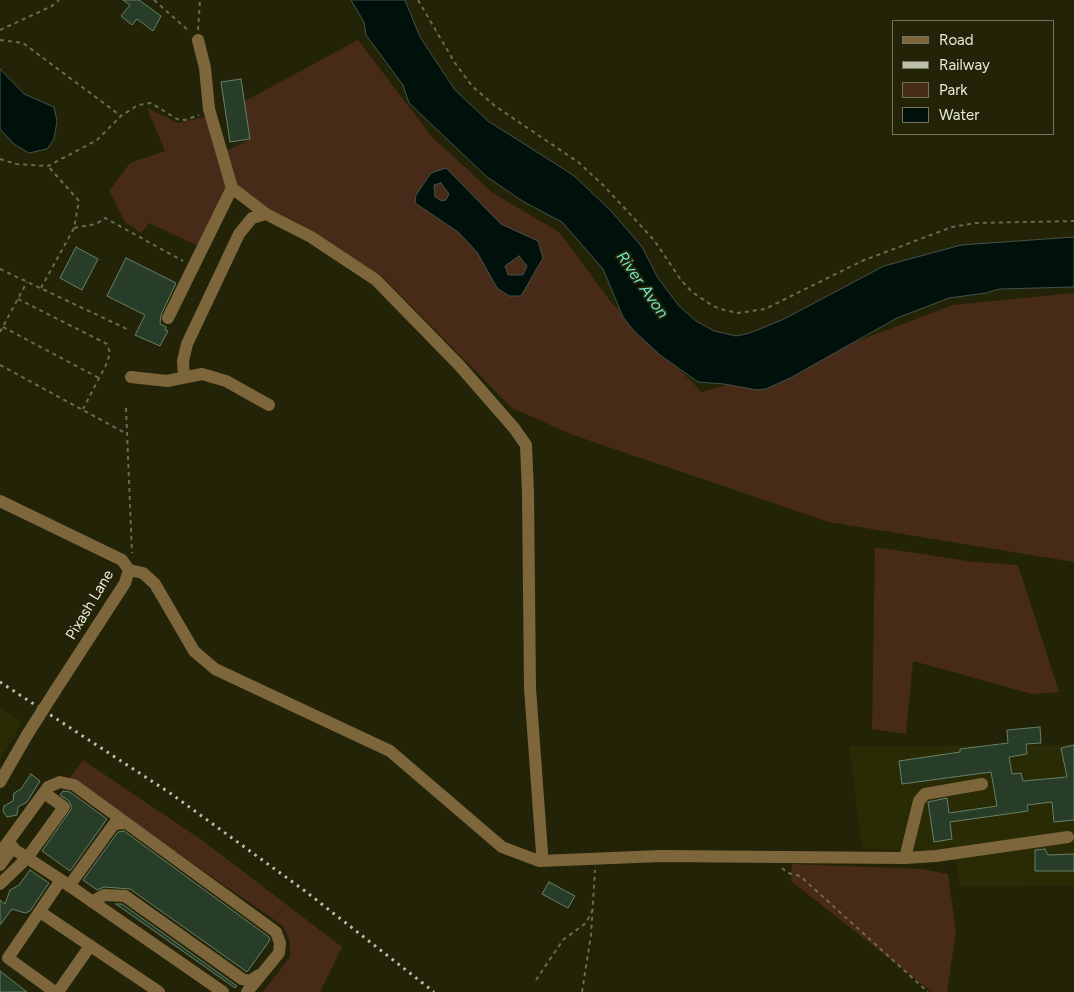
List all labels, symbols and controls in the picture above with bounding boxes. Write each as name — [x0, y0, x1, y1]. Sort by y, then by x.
legend — [892, 20, 1054, 135]
text: Road — [939, 31, 974, 49]
text: Railway — [939, 56, 990, 74]
text: Park — [939, 81, 968, 99]
text: Water — [939, 106, 979, 124]
water label: River Avon — [612, 248, 672, 322]
street label: Pixash Lane — [62, 567, 118, 643]

